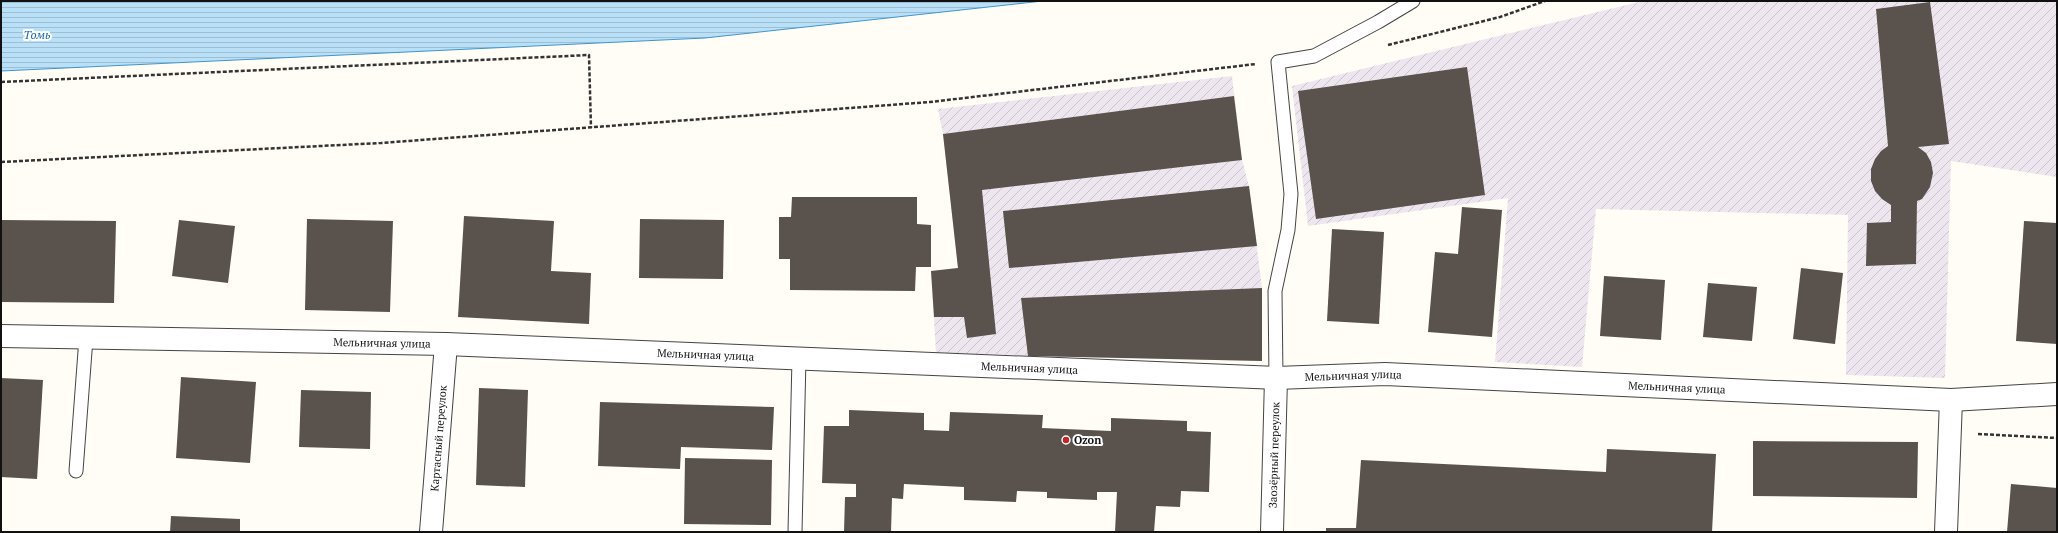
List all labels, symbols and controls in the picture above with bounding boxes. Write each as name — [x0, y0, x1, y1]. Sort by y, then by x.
water label: Томь — [24, 27, 51, 42]
street label: Мельничная улица — [333, 335, 431, 351]
street label: Мельничная улица — [657, 346, 755, 364]
street label: Мельничная улица — [981, 359, 1079, 377]
street label: Мельничная улица — [1304, 367, 1403, 384]
street label: Мельничная улица — [1628, 378, 1726, 397]
street label: Картасный переулок — [427, 385, 450, 492]
street label: Заозёрный переулок — [1266, 402, 1282, 508]
place label: Ozon — [1074, 433, 1101, 447]
marker: Ozon — [1061, 435, 1071, 445]

